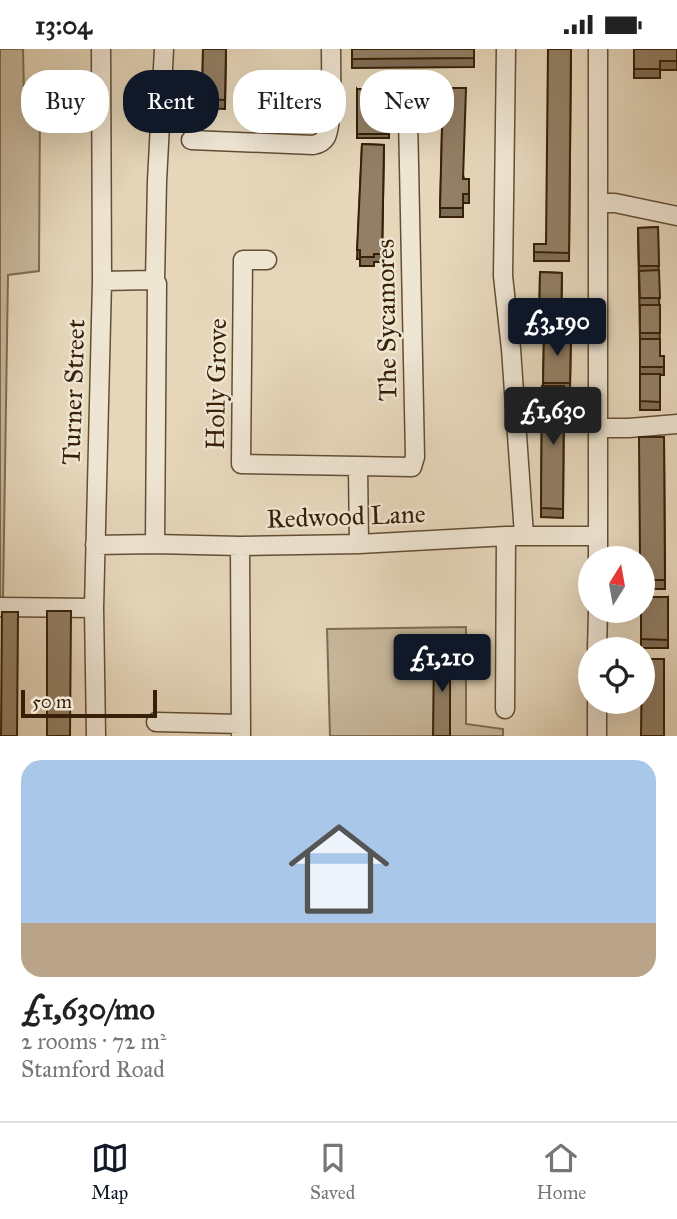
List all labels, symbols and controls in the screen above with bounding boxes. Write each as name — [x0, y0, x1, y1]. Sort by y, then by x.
text: 13:04 — [35, 9, 92, 41]
chip: Buy — [21, 70, 109, 133]
chip: Rent — [123, 70, 219, 133]
chip: Filters — [233, 70, 346, 133]
chip: New — [360, 70, 454, 133]
street label: The Sycamores — [369, 239, 403, 401]
pin: £3,190 — [500, 299, 614, 358]
text: £3,190 — [524, 307, 590, 335]
street label: Holly Grove — [199, 318, 233, 450]
street label: Turner Street — [54, 319, 92, 465]
pin: £1,630 — [496, 387, 610, 447]
text: £1,630 — [520, 396, 586, 424]
street label: Redwood Lane — [266, 497, 426, 535]
north arrow — [578, 546, 654, 623]
map controls — [578, 546, 655, 714]
pin: £1,210 — [385, 635, 499, 694]
button: locate — [578, 637, 655, 714]
text: £1,210 — [410, 643, 474, 671]
scale bar — [21, 687, 158, 719]
text: 50 m — [32, 690, 72, 713]
icon: home — [276, 806, 402, 932]
text: £1,630/mo — [21, 991, 155, 1027]
text: 2 rooms · 72 m² — [21, 1027, 166, 1055]
text: Stamford Road — [21, 1055, 165, 1083]
tab: Map — [91, 1139, 129, 1204]
tab: Saved — [310, 1139, 355, 1204]
tab: Home — [537, 1139, 586, 1204]

